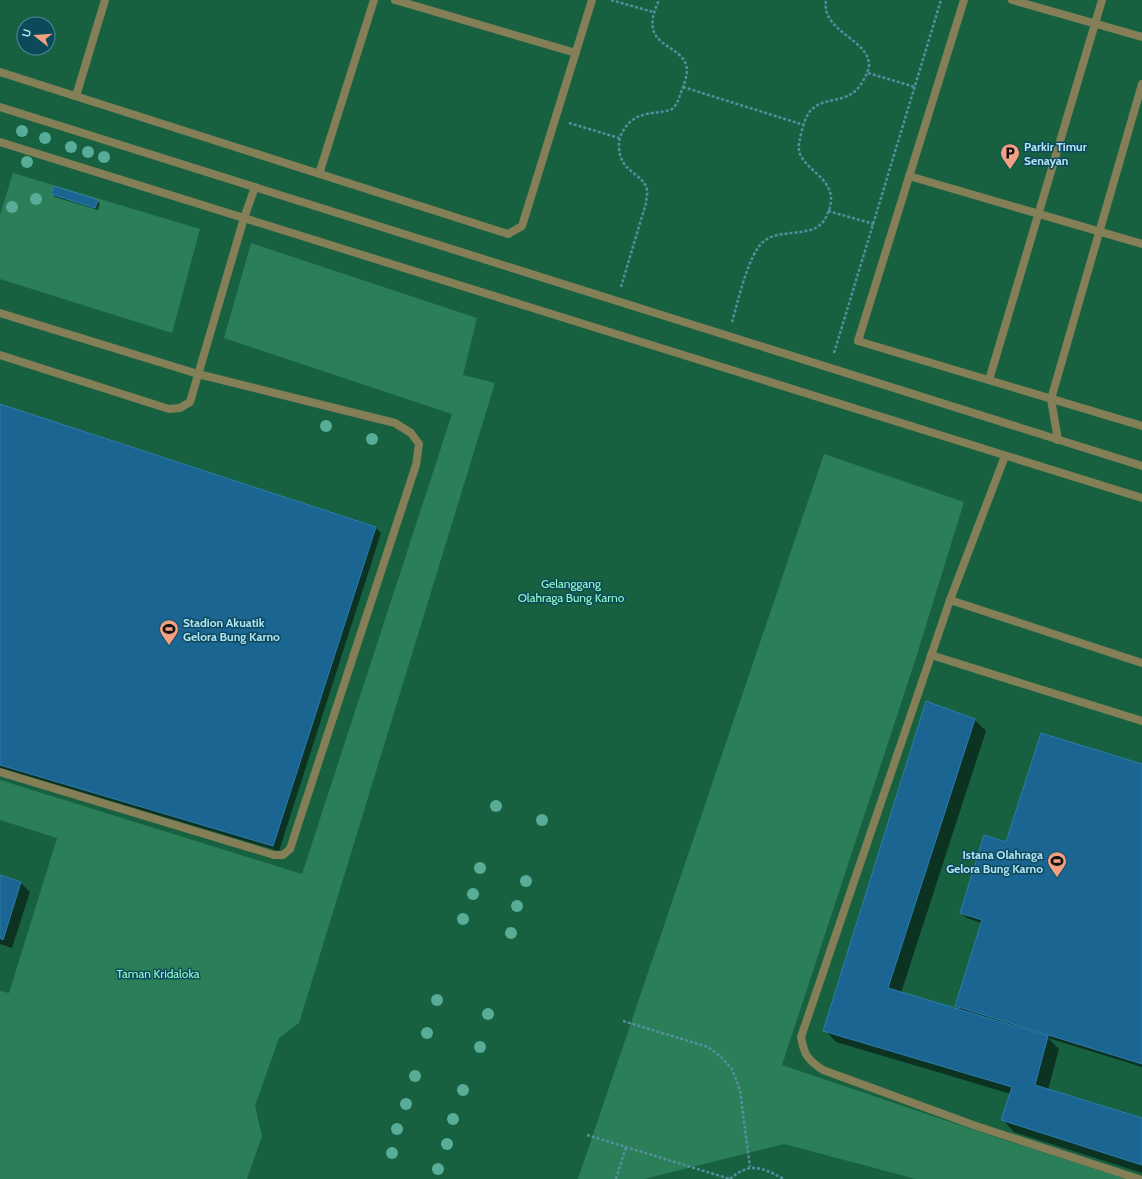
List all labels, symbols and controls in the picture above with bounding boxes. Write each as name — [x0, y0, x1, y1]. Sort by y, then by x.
north arrow — [16, 16, 56, 56]
text: U — [19, 27, 34, 39]
place label: Parkir Timur Senayan — [1024, 139, 1087, 168]
parking icon: Parkir Timur Senayan — [999, 142, 1021, 170]
park label: Gelanggang Olahraga Bung Karno — [518, 576, 625, 605]
place label: Stadion Akuatik Gelora Bung Karno — [183, 615, 280, 644]
sports icon: Stadion Akuatik Gelora Bung Karno — [158, 618, 180, 646]
place label: Istana Olahraga Gelora Bung Karno — [946, 847, 1043, 876]
sports icon: Istana Olahraga Gelora Bung Karno — [1046, 850, 1068, 878]
park label: Taman Kridaloka — [116, 966, 200, 981]

